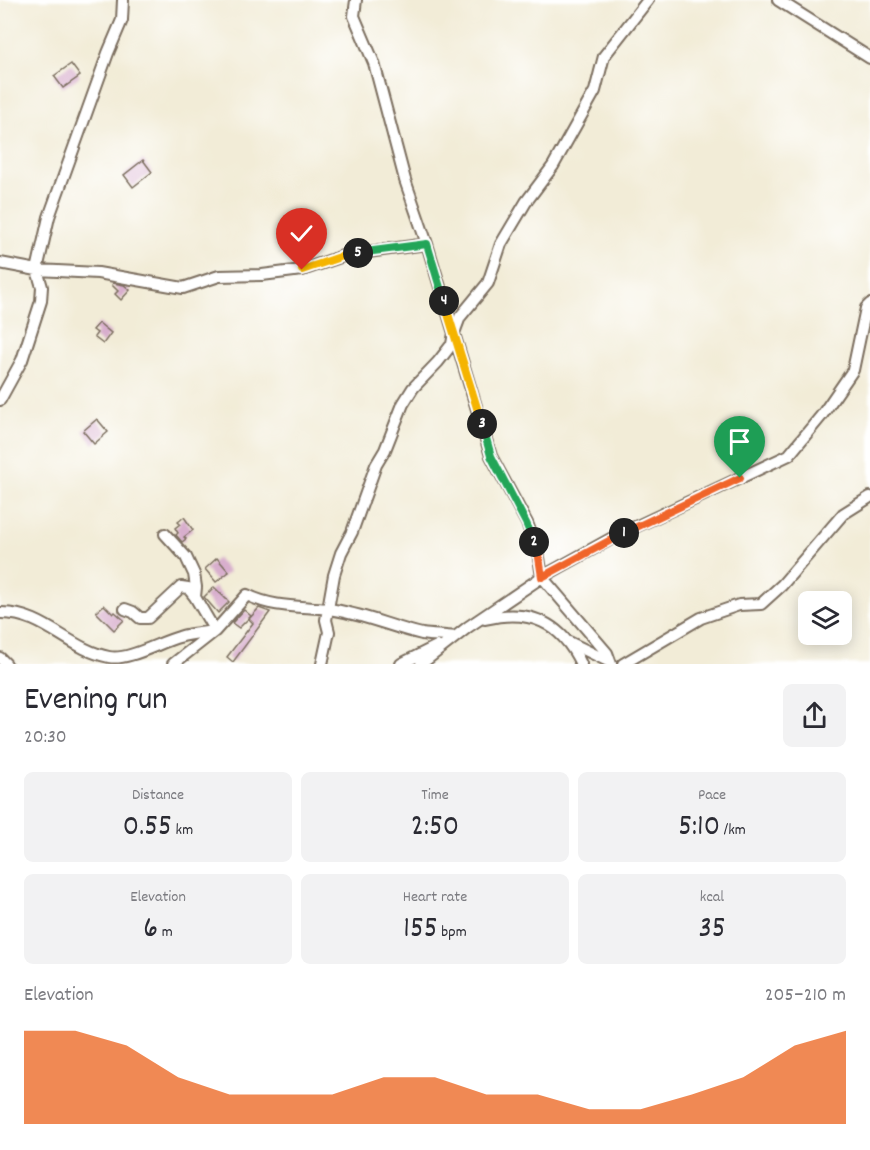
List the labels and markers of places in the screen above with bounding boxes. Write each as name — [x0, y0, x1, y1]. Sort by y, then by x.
pin — [276, 208, 327, 270]
pin: 5 — [343, 238, 373, 268]
pin: 4 — [429, 286, 459, 316]
pin: 3 — [467, 409, 497, 439]
pin — [714, 416, 765, 478]
pin: 1 — [609, 518, 639, 548]
pin: 2 — [519, 527, 549, 557]

